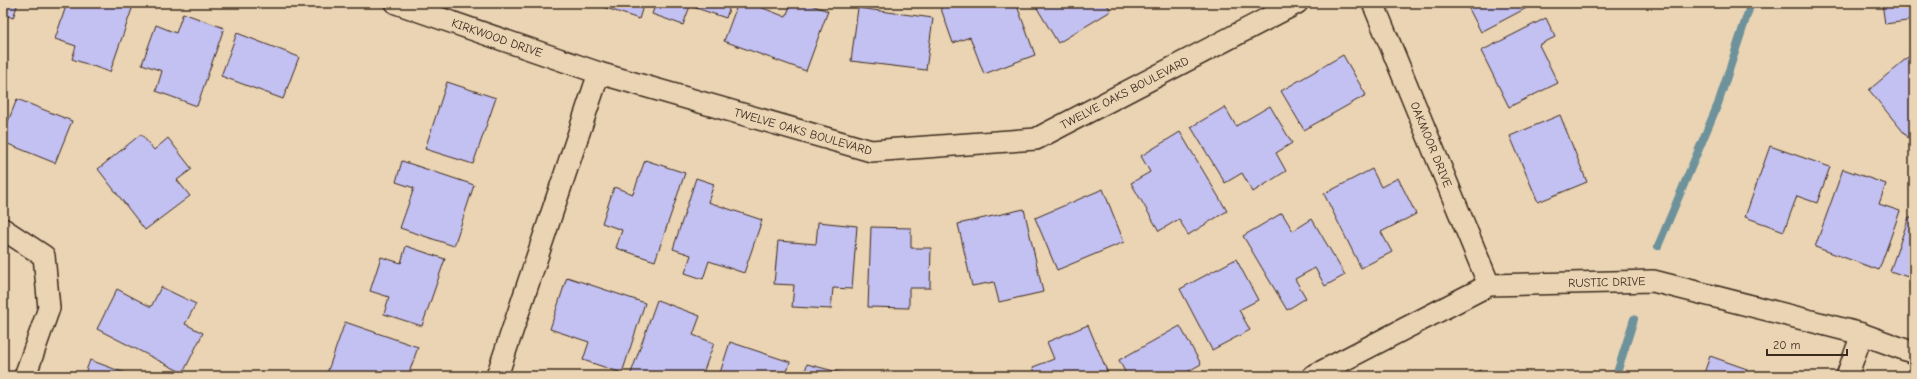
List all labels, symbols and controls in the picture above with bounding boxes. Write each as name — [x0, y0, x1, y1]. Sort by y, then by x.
street label: KIRKWOOD DRIVE — [450, 16, 545, 60]
street label: TWELVE OAKS BOULEVARD — [1058, 54, 1191, 132]
street label: OAKMOOR DRIVE — [1407, 100, 1455, 189]
street label: TWELVE OAKS BOULEVARD — [732, 105, 874, 158]
street label: RUSTIC DRIVE — [1568, 274, 1646, 290]
scale bar — [1767, 331, 1847, 357]
text: 20 m — [1773, 338, 1801, 352]

